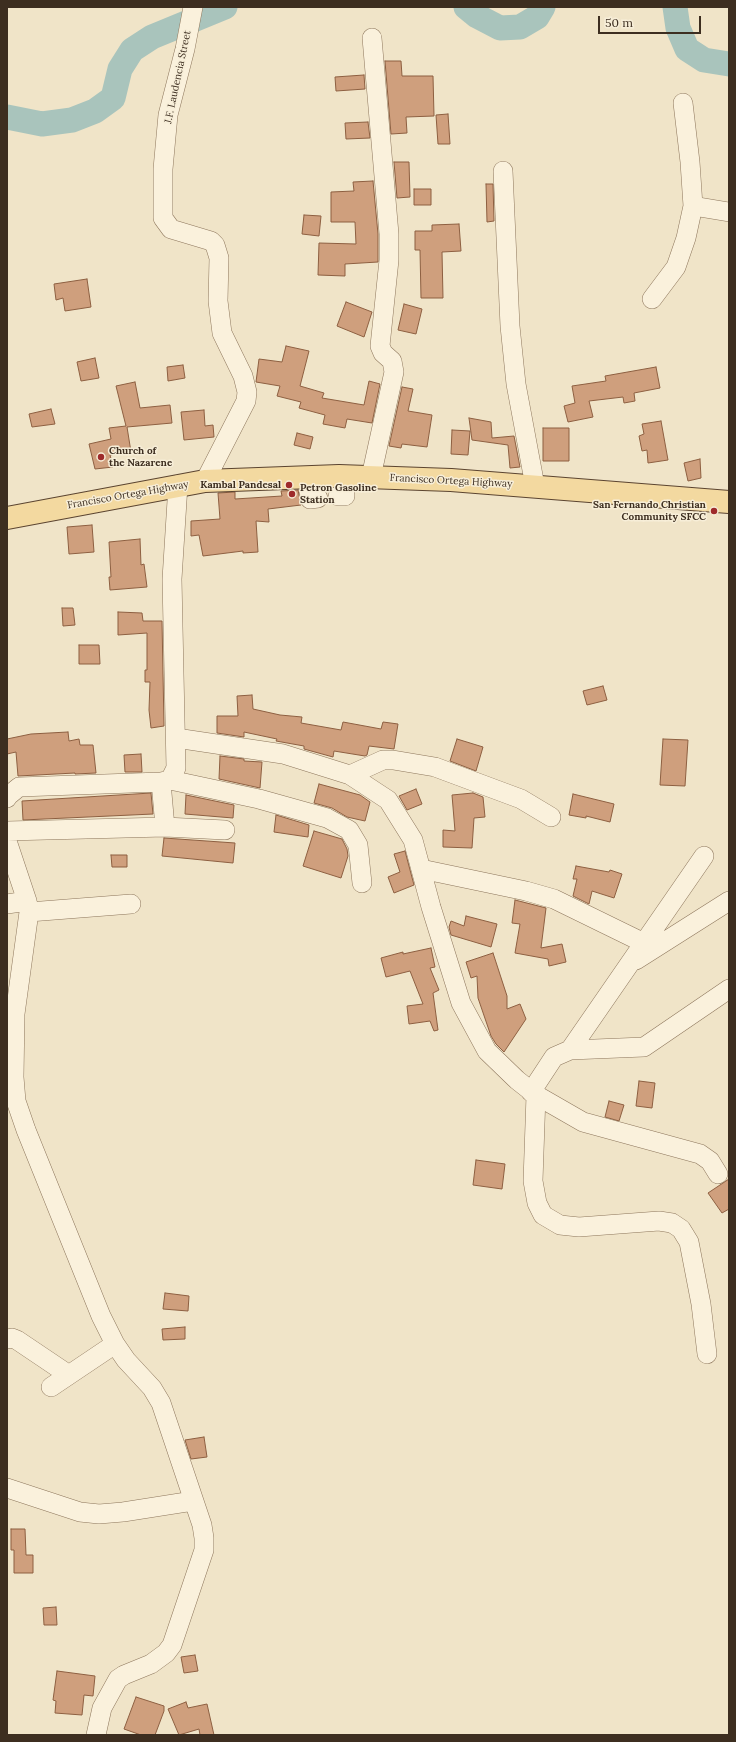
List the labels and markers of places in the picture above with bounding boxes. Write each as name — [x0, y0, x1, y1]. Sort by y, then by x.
place label: Church of the Nazarene — [109, 445, 172, 468]
marker: Church of the Nazarene — [96, 452, 106, 462]
place label: Kambal Pandesal — [200, 479, 281, 491]
marker: Kambal Pandesal — [284, 480, 294, 490]
place label: Petron Gasoline Station — [300, 482, 377, 506]
marker: Petron Gasoline Station — [287, 489, 297, 499]
place label: San Fernando Christian Community SFCC — [593, 499, 706, 522]
marker: San Fernando Christian Community SFCC — [709, 506, 719, 516]

